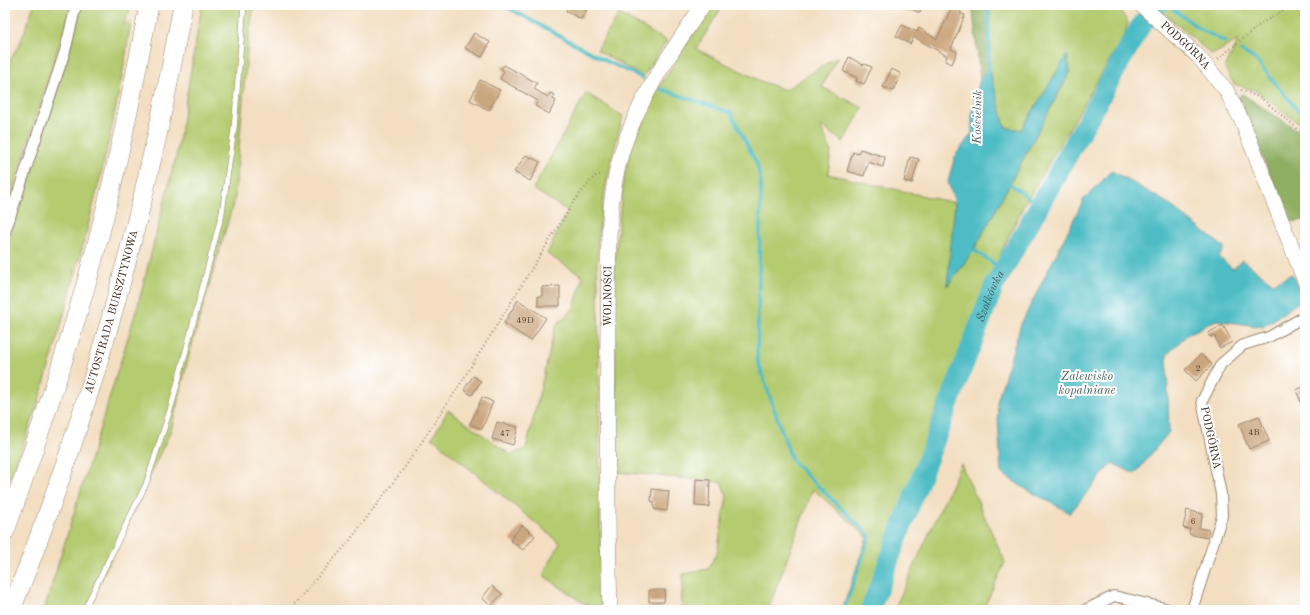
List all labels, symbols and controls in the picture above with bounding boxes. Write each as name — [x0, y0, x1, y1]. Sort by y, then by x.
street label: PODGÓRNA — [1158, 20, 1212, 72]
water label: Kościelnik — [972, 90, 984, 145]
street label: AUTOSTRADA BURSZTYNOWA — [83, 228, 140, 395]
street label: WOLNOŚCI — [601, 266, 614, 327]
water label: Szotkówka — [975, 268, 1008, 324]
house number: 49D — [516, 316, 534, 325]
house number: 2 — [1195, 364, 1201, 373]
water label: Zalewisko kopalniane — [1059, 371, 1116, 397]
street label: PODGÓRNA — [1198, 405, 1224, 471]
house number: 4B — [1248, 428, 1260, 437]
house number: 47 — [500, 429, 510, 438]
house number: 6 — [1190, 517, 1196, 526]

